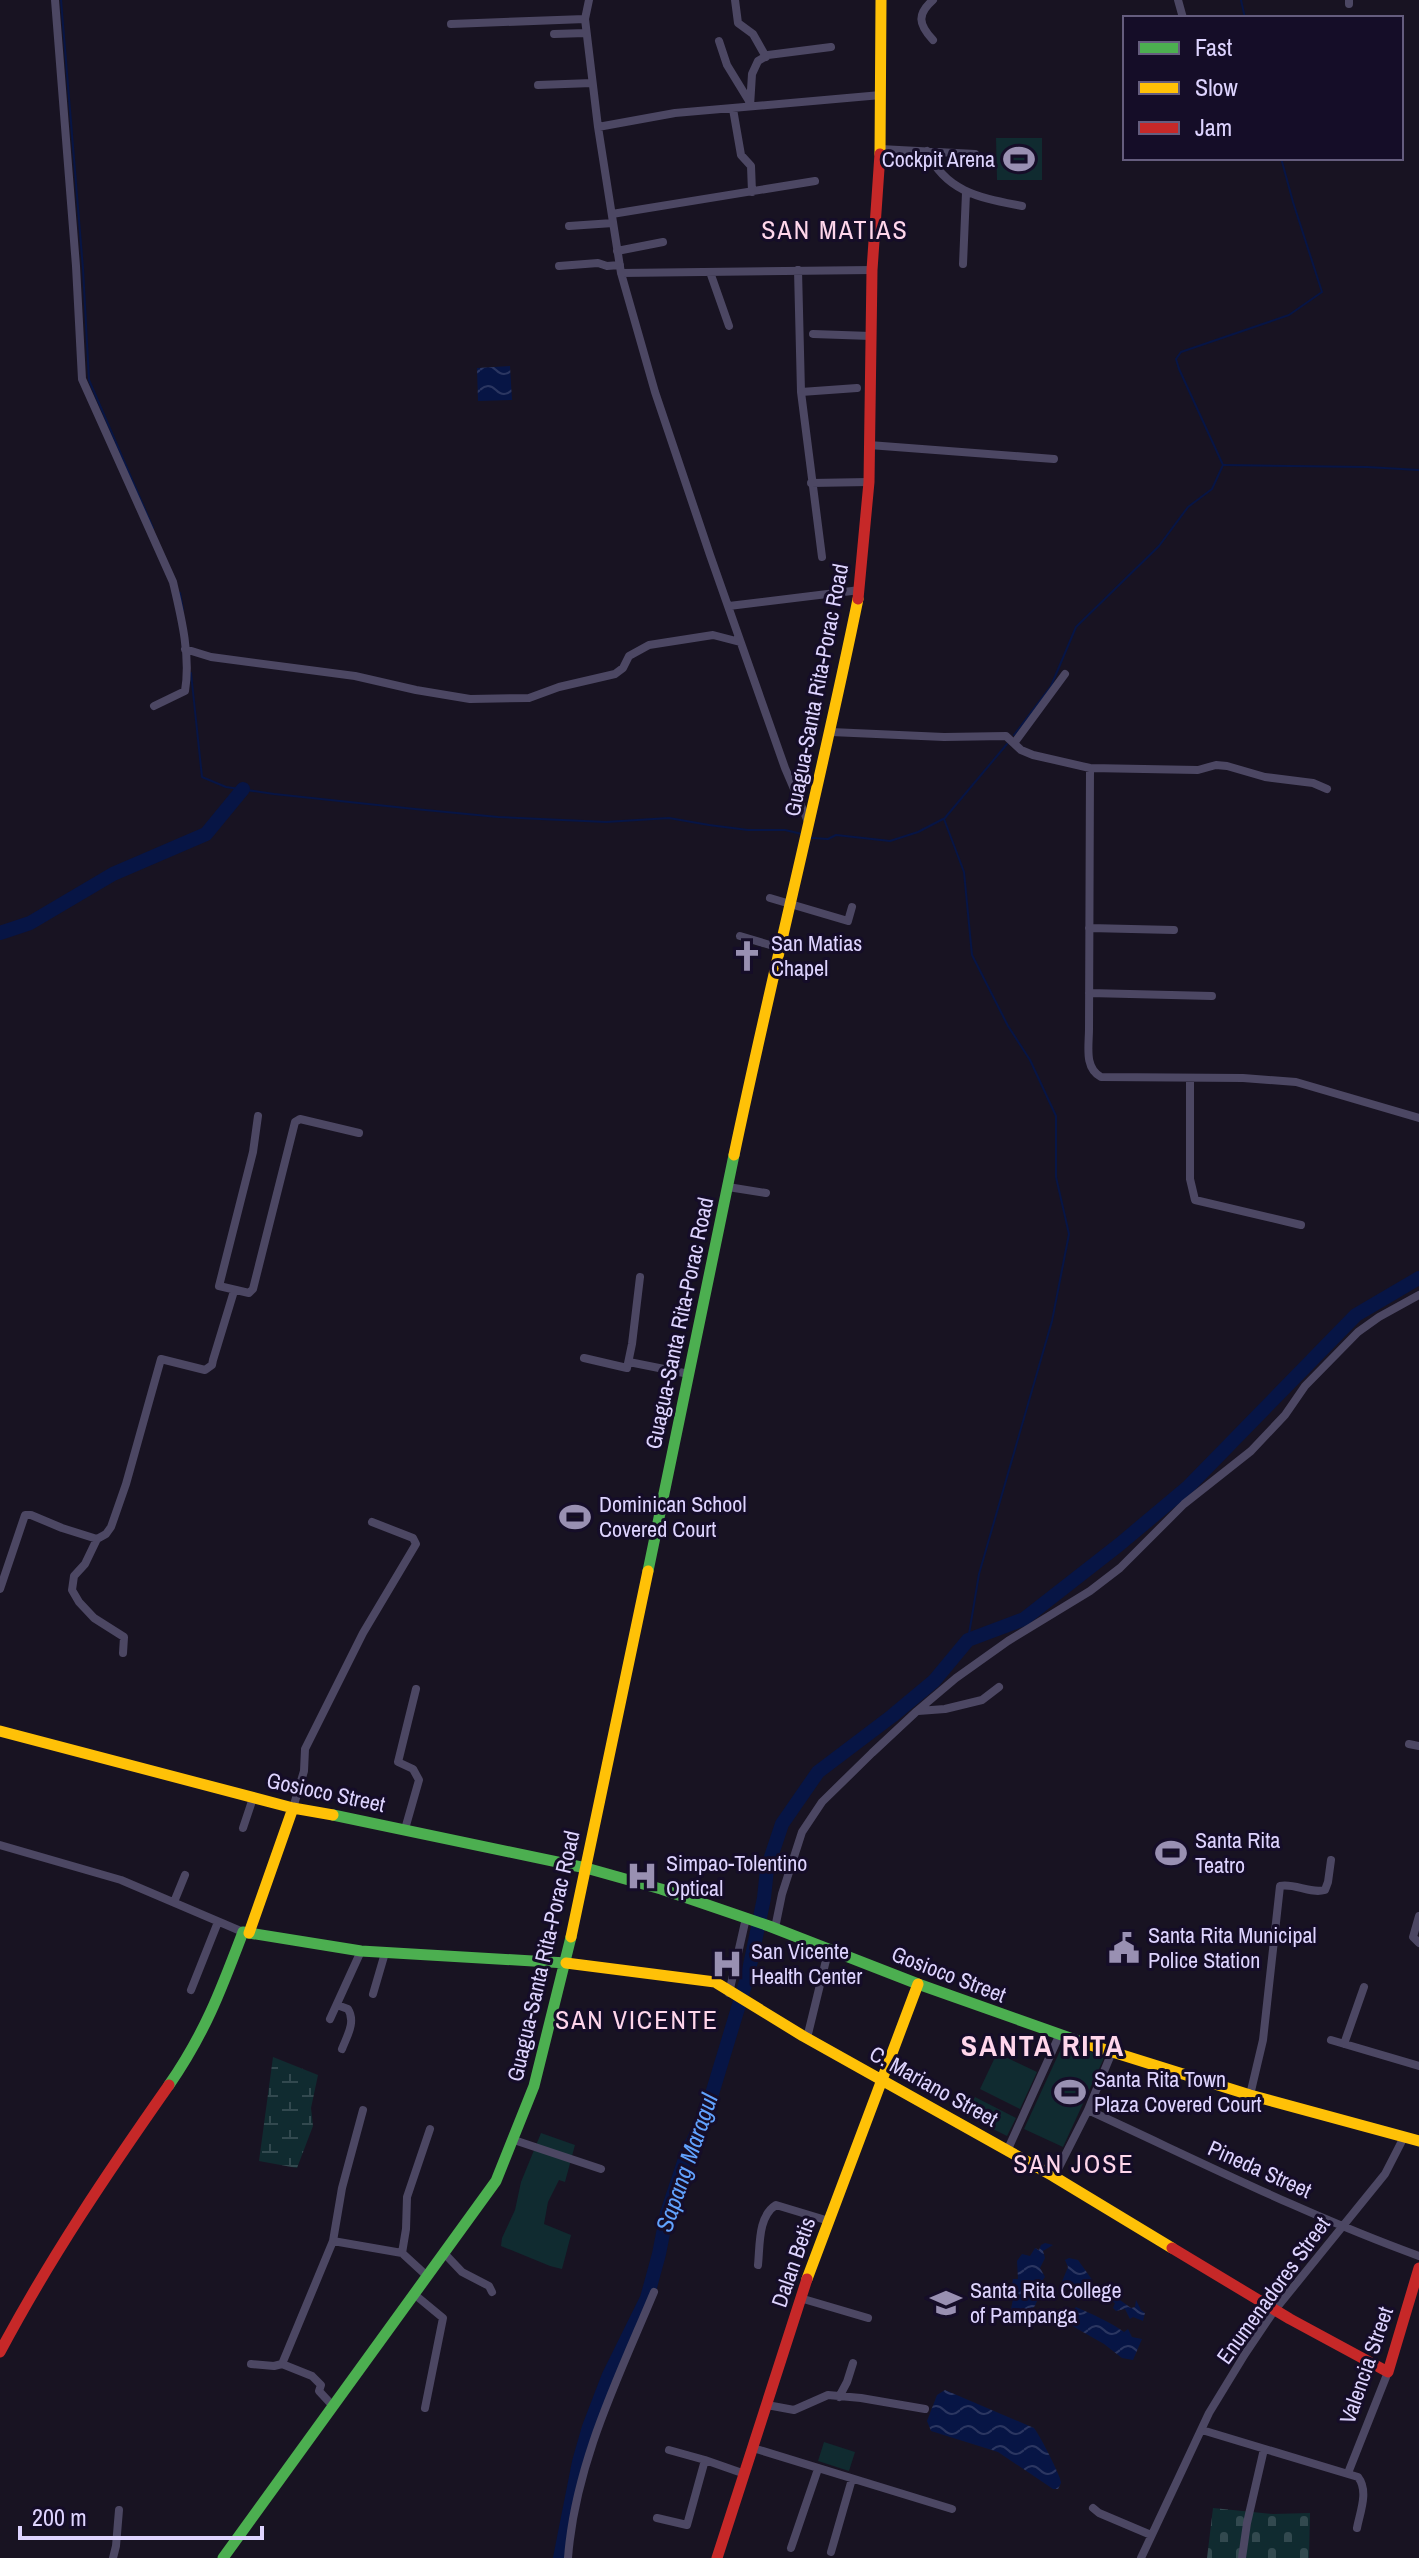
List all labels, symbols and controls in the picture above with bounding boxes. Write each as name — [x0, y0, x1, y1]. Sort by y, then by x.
legend — [1123, 16, 1403, 160]
text: Fast — [1195, 31, 1233, 63]
text: Slow — [1195, 71, 1238, 103]
text: Jam — [1195, 111, 1232, 143]
sports icon: Cockpit Arena — [1002, 142, 1036, 176]
place label: Cockpit Arena — [882, 144, 995, 174]
district label: SAN MATIAS — [761, 212, 909, 247]
street label: Guagua-Santa Rita-Porac Road — [777, 561, 855, 819]
place label: San Matias Chapel — [771, 928, 862, 983]
church icon: San Matias Chapel — [730, 939, 764, 973]
street label: Guagua-Santa Rita-Porac Road — [638, 1194, 720, 1452]
place label: Dominican School Covered Court — [599, 1489, 746, 1544]
sports icon: Dominican School Covered Court — [558, 1500, 592, 1534]
street label: Gosioco Street — [264, 1765, 388, 1819]
place label: Santa Rita Teatro — [1195, 1825, 1280, 1880]
street label: Guagua-Santa Rita-Porac Road — [500, 1828, 586, 2084]
sports icon: Santa Rita Teatro — [1154, 1836, 1188, 1870]
place label: Simpao-Tolentino Optical — [666, 1848, 807, 1903]
hospital icon: Simpao-Tolentino Optical — [625, 1859, 659, 1893]
place label: Santa Rita Municipal Police Station — [1148, 1920, 1316, 1975]
public building icon: Santa Rita Municipal Police Station — [1107, 1931, 1141, 1965]
place label: San Vicente Health Center — [751, 1936, 862, 1991]
street label: Gosioco Street — [887, 1938, 1011, 2010]
hospital icon: San Vicente Health Center — [710, 1947, 744, 1981]
district label: SAN VICENTE — [555, 2002, 719, 2037]
district label: SANTA RITA — [961, 2025, 1125, 2065]
street label: C. Mariano Street — [864, 2038, 1004, 2134]
place label: Santa Rita Town Plaza Covered Court — [1094, 2064, 1261, 2119]
sports icon: Santa Rita Town Plaza Covered Court — [1053, 2075, 1087, 2109]
water label: Sapang Maragul — [647, 2089, 725, 2236]
street label: Pineda Street — [1203, 2133, 1317, 2205]
district label: SAN JOSE — [1013, 2146, 1135, 2181]
street label: Enumenadores Street — [1209, 2210, 1337, 2370]
street label: Dalan Betis — [764, 2213, 822, 2311]
place label: Santa Rita College of Pampanga — [970, 2275, 1121, 2330]
school or university icon: Santa Rita College of Pampanga — [929, 2286, 963, 2320]
street label: Valencia Street — [1332, 2302, 1400, 2428]
scale bar — [20, 2490, 262, 2540]
text: 200 m — [32, 2501, 87, 2533]

